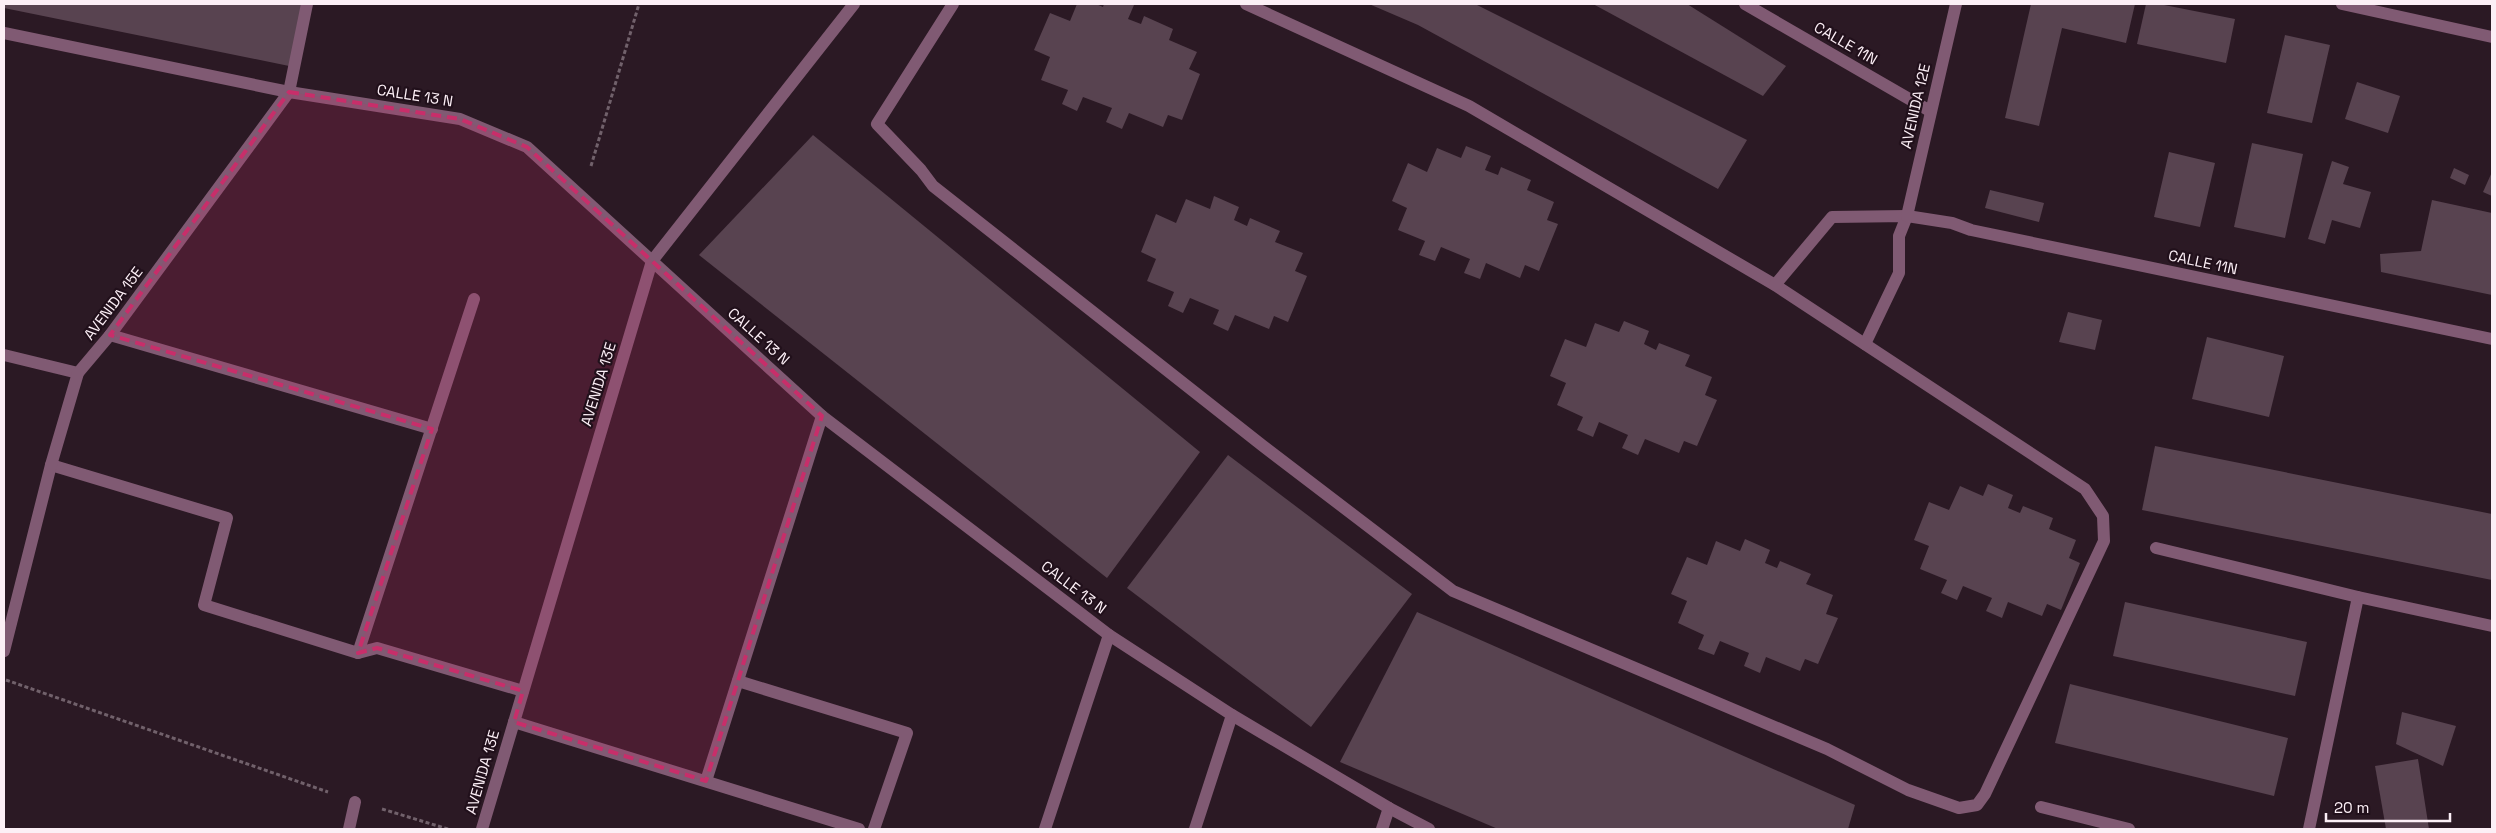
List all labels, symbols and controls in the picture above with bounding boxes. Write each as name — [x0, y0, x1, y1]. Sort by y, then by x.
street label: CALLE 11N — [1811, 17, 1881, 69]
street label: AVENIDA 12E — [1896, 62, 1934, 150]
street label: CALLE 13 N — [376, 80, 454, 110]
street label: CALLE 11N — [2167, 245, 2239, 279]
street label: AVENIDA 15E — [79, 263, 147, 343]
street label: CALLE 13 N — [724, 303, 794, 369]
street label: AVENIDA 13E — [576, 340, 620, 428]
street label: CALLE 13 N — [1038, 556, 1110, 618]
street label: AVENIDA 13E — [461, 728, 503, 816]
scale bar — [2326, 790, 2450, 822]
text: 20 m — [2334, 798, 2369, 817]

